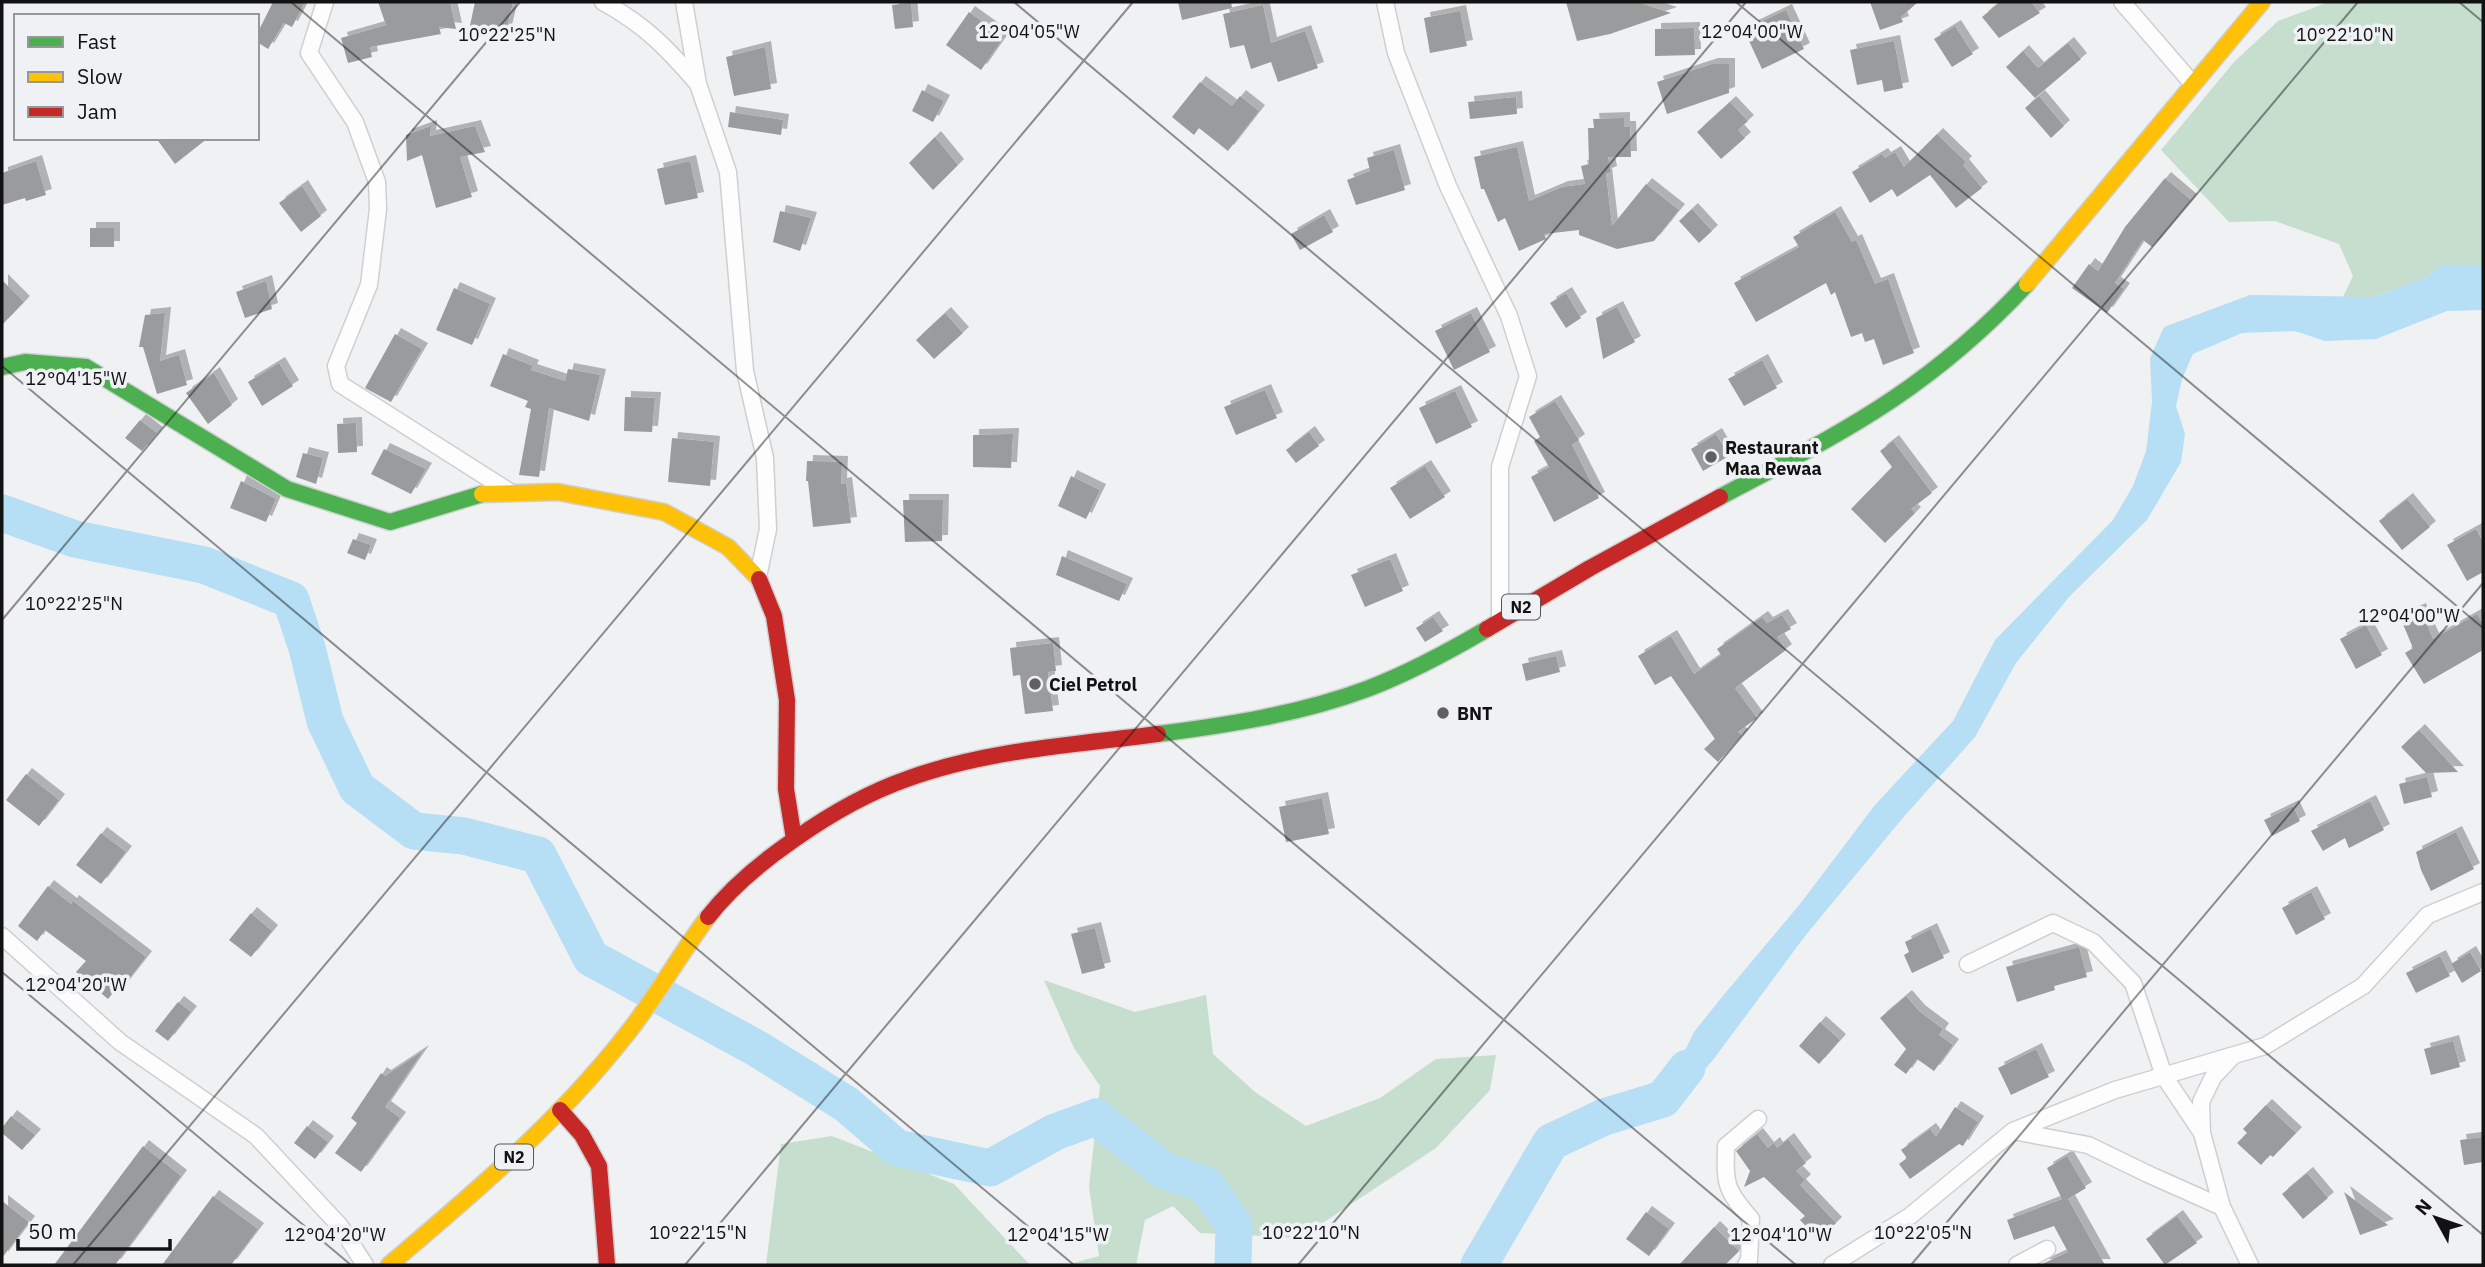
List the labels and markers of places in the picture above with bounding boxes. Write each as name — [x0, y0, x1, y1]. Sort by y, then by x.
place label: Restaurant Maa Rewaa — [1725, 436, 1822, 480]
marker: Restaurant Maa Rewaa — [1703, 449, 1719, 465]
place label: Ciel Petrol — [1049, 673, 1137, 696]
marker: Ciel Petrol — [1027, 676, 1043, 692]
place label: BNT — [1457, 702, 1493, 725]
marker: BNT — [1435, 705, 1451, 721]

